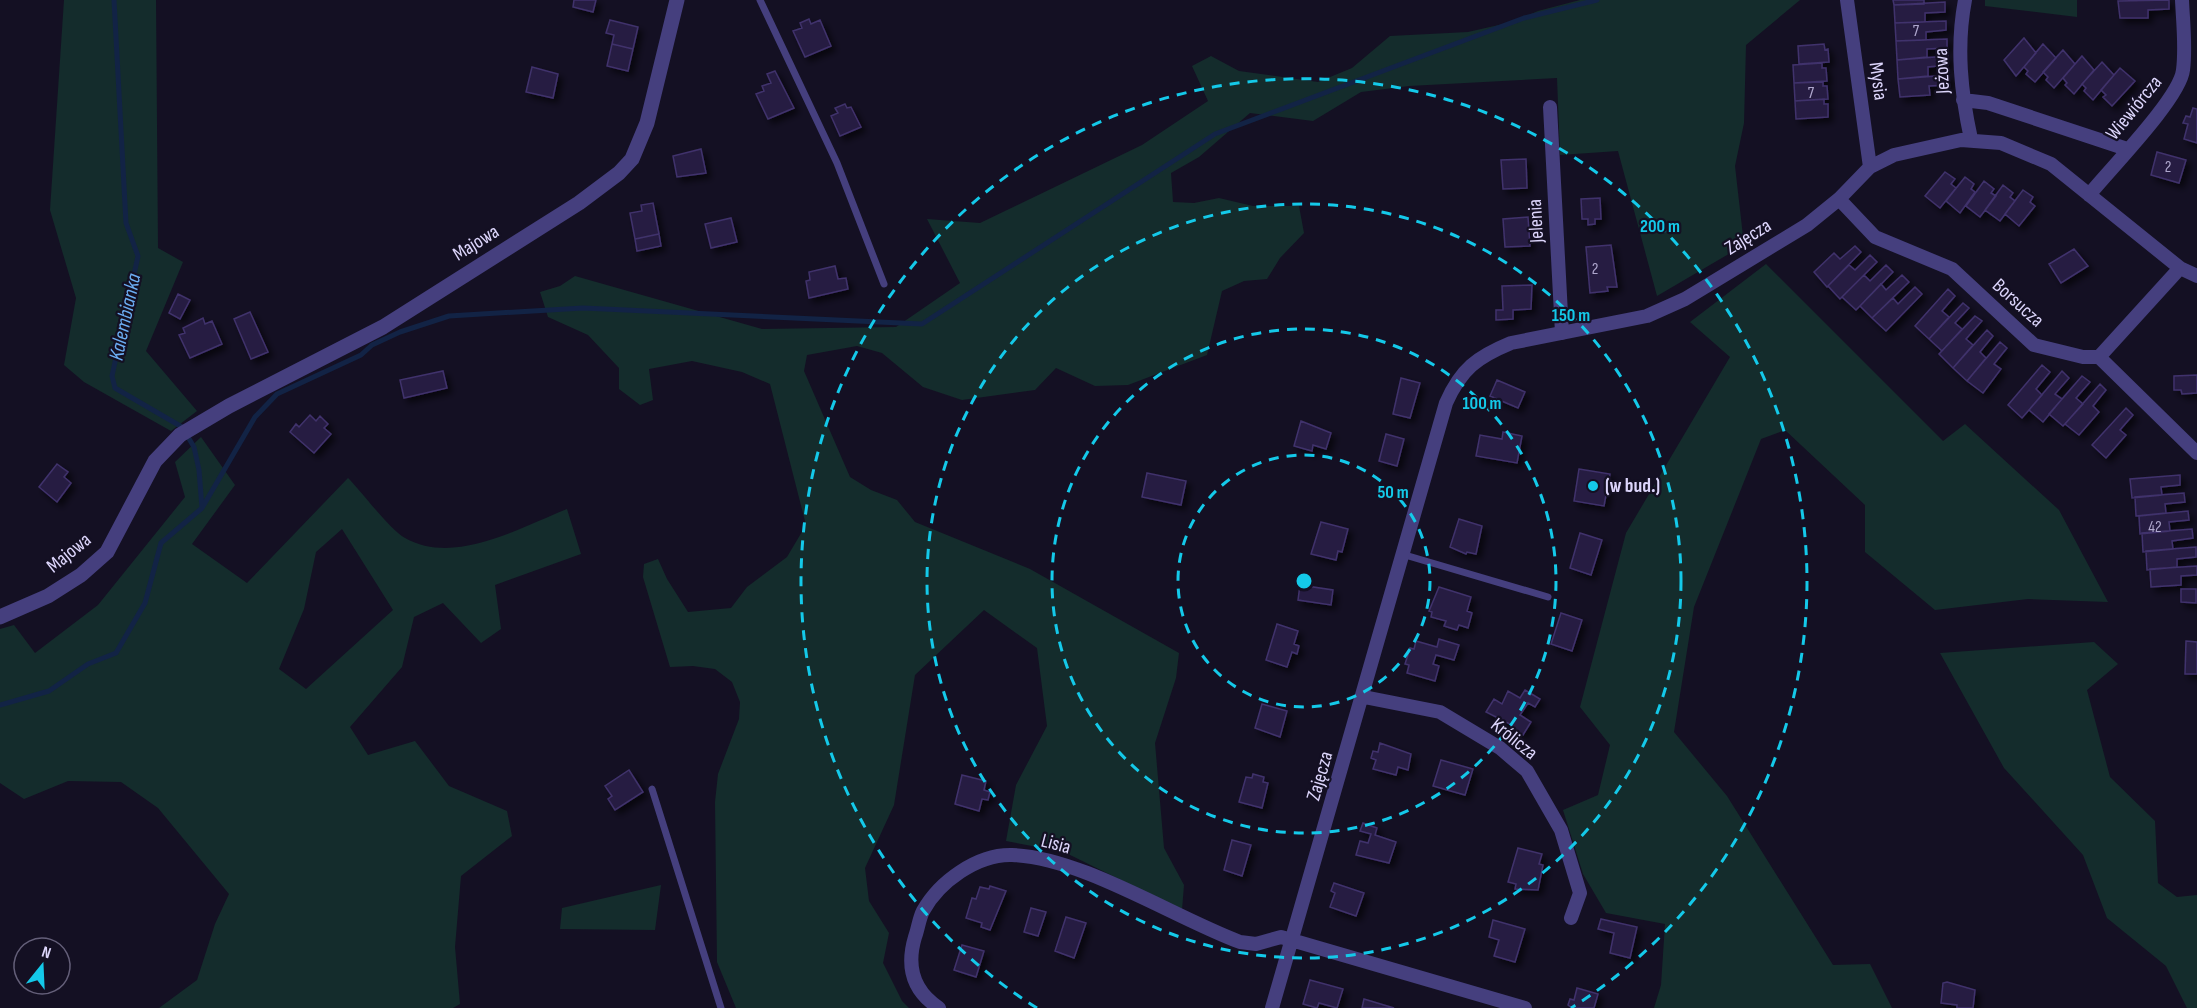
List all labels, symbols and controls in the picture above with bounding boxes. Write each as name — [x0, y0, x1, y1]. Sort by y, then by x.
house number: 7 — [1913, 22, 1920, 41]
street label: Jeżowa — [1929, 47, 1955, 96]
street label: Mysia — [1863, 60, 1893, 102]
street label: Wiewiórcza — [2101, 71, 2167, 145]
house number: 7 — [1808, 84, 1815, 103]
house number: 2 — [2165, 158, 2171, 177]
street label: Jelenia — [1523, 198, 1549, 245]
street label: Zajęcza — [1720, 214, 1776, 260]
text: 200 m — [1640, 216, 1680, 237]
street label: Majowa — [448, 220, 504, 266]
house number: 2 — [1592, 260, 1598, 279]
water label: Kalembianka — [104, 271, 147, 363]
street label: Borsucza — [1987, 274, 2049, 332]
text: 150 m — [1552, 305, 1590, 326]
text: 100 m — [1463, 393, 1502, 414]
place label: (w bud.) — [1605, 474, 1660, 498]
marker: (w bud.) — [1586, 479, 1600, 493]
text: 50 m — [1377, 482, 1409, 503]
house number: 42 — [2148, 518, 2162, 537]
street label: Majowa — [42, 528, 96, 578]
centre of rings — [1294, 571, 1314, 591]
street label: Królicza — [1486, 713, 1542, 765]
street label: Zajęcza — [1302, 749, 1338, 803]
street label: Lisia — [1039, 829, 1073, 859]
north arrow — [12, 936, 72, 996]
text: N — [39, 943, 53, 964]

